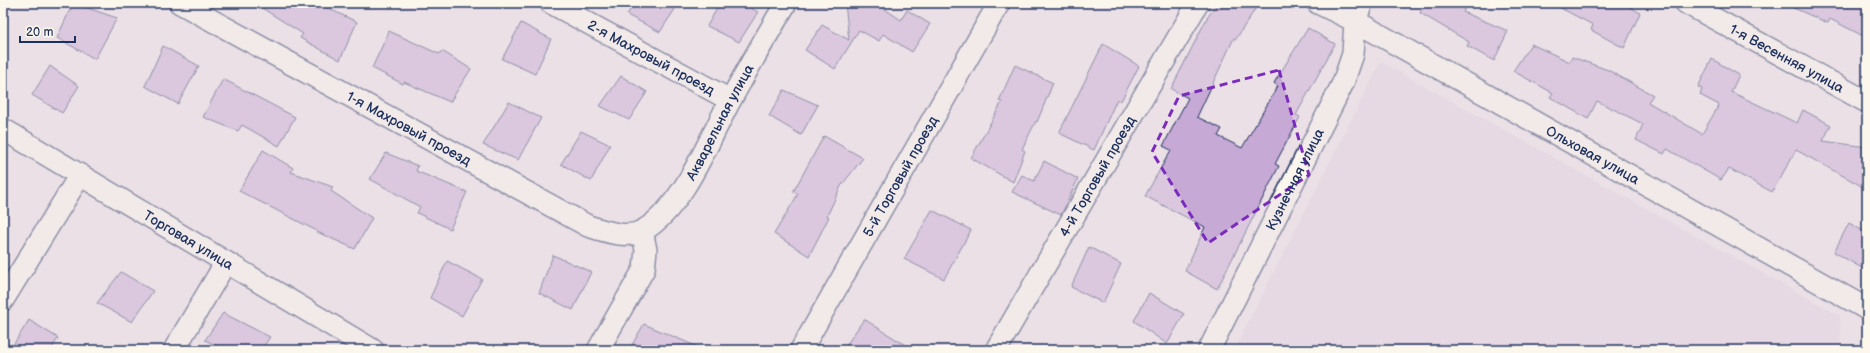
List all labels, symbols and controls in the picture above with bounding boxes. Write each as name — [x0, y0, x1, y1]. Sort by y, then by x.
street label: 2-я Махровый проезд — [585, 16, 718, 99]
scale bar — [20, 18, 75, 44]
street label: 1-я Весенняя улица — [1727, 20, 1848, 97]
text: 20 m — [26, 25, 53, 40]
street label: Акварельная улица — [682, 61, 758, 184]
street label: 1-я Махровый проезд — [344, 87, 475, 169]
street label: 5-й Торговый проезд — [859, 112, 942, 240]
street label: 4-й Торговый проезд — [1055, 112, 1139, 240]
street label: Ольховая улица — [1543, 122, 1643, 188]
street label: Кузнечная улица — [1262, 125, 1328, 233]
street label: Торговая улица — [140, 206, 237, 274]

